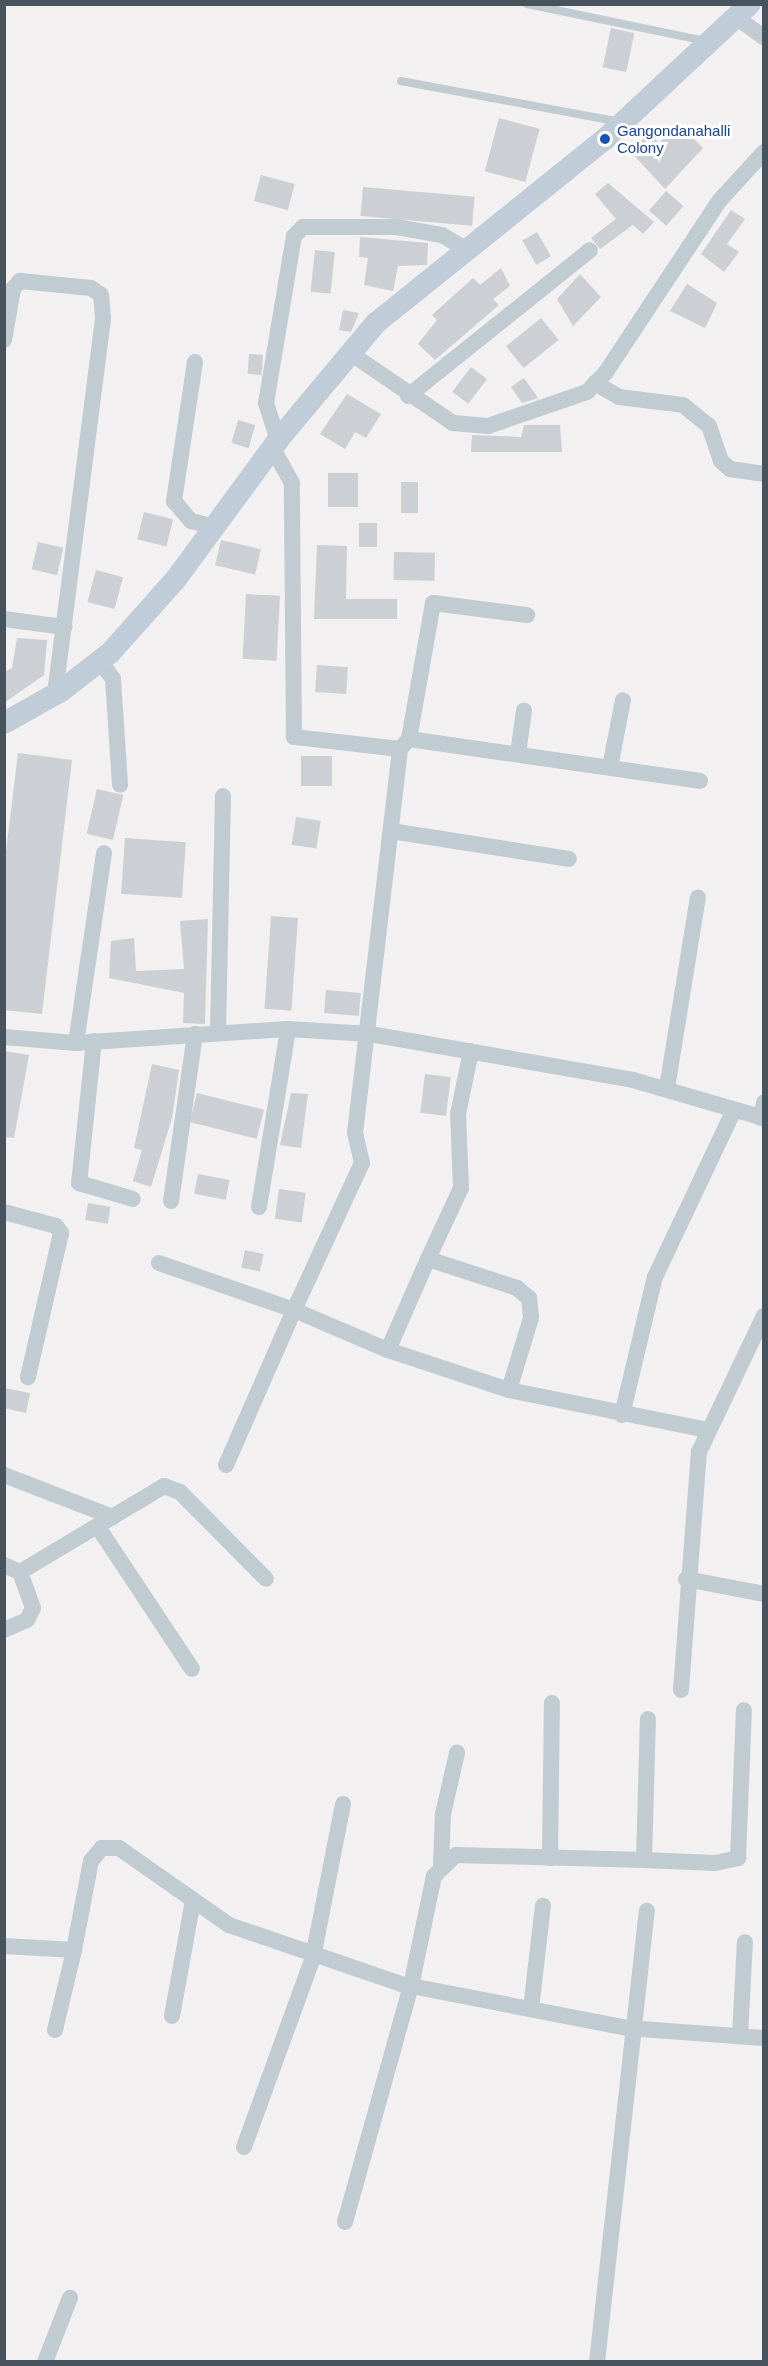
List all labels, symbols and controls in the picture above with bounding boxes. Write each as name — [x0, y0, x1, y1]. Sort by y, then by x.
place label: Gangondanahalli Colony — [617, 121, 730, 156]
marker: Gangondanahalli Colony — [598, 132, 612, 146]

